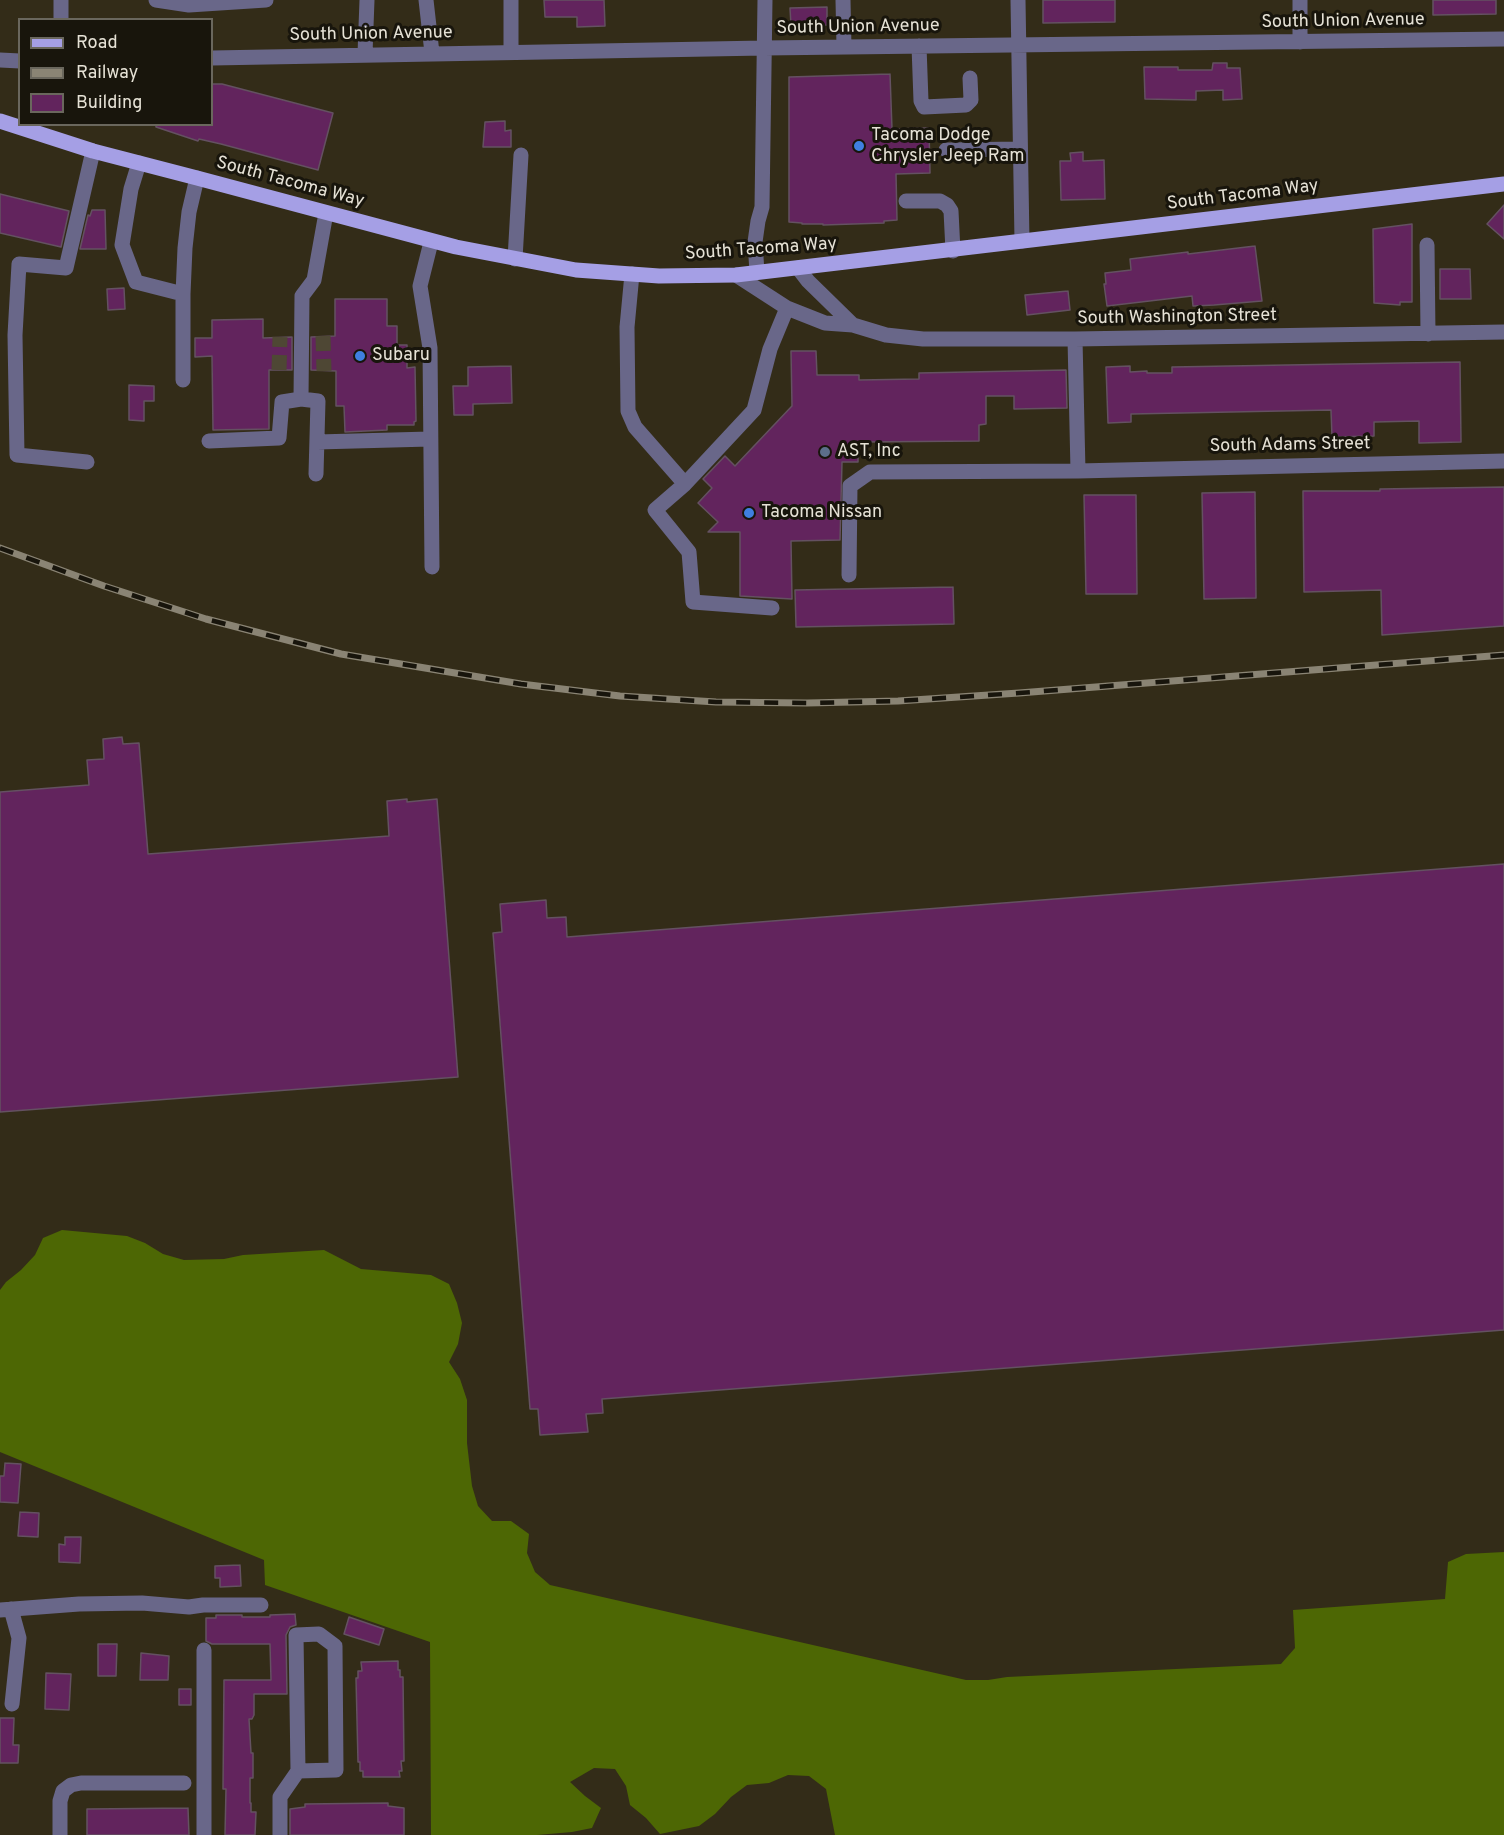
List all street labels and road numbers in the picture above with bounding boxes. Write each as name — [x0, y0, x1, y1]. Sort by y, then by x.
street label: South Union Avenue — [1261, 10, 1425, 34]
street label: South Union Avenue — [776, 16, 940, 40]
street label: South Union Avenue — [289, 23, 453, 47]
street label: South Tacoma Way — [214, 153, 366, 213]
street label: South Tacoma Way — [1166, 176, 1320, 216]
street label: South Tacoma Way — [684, 234, 838, 266]
street label: South Washington Street — [1077, 305, 1277, 331]
street label: South Adams Street — [1209, 434, 1371, 458]

